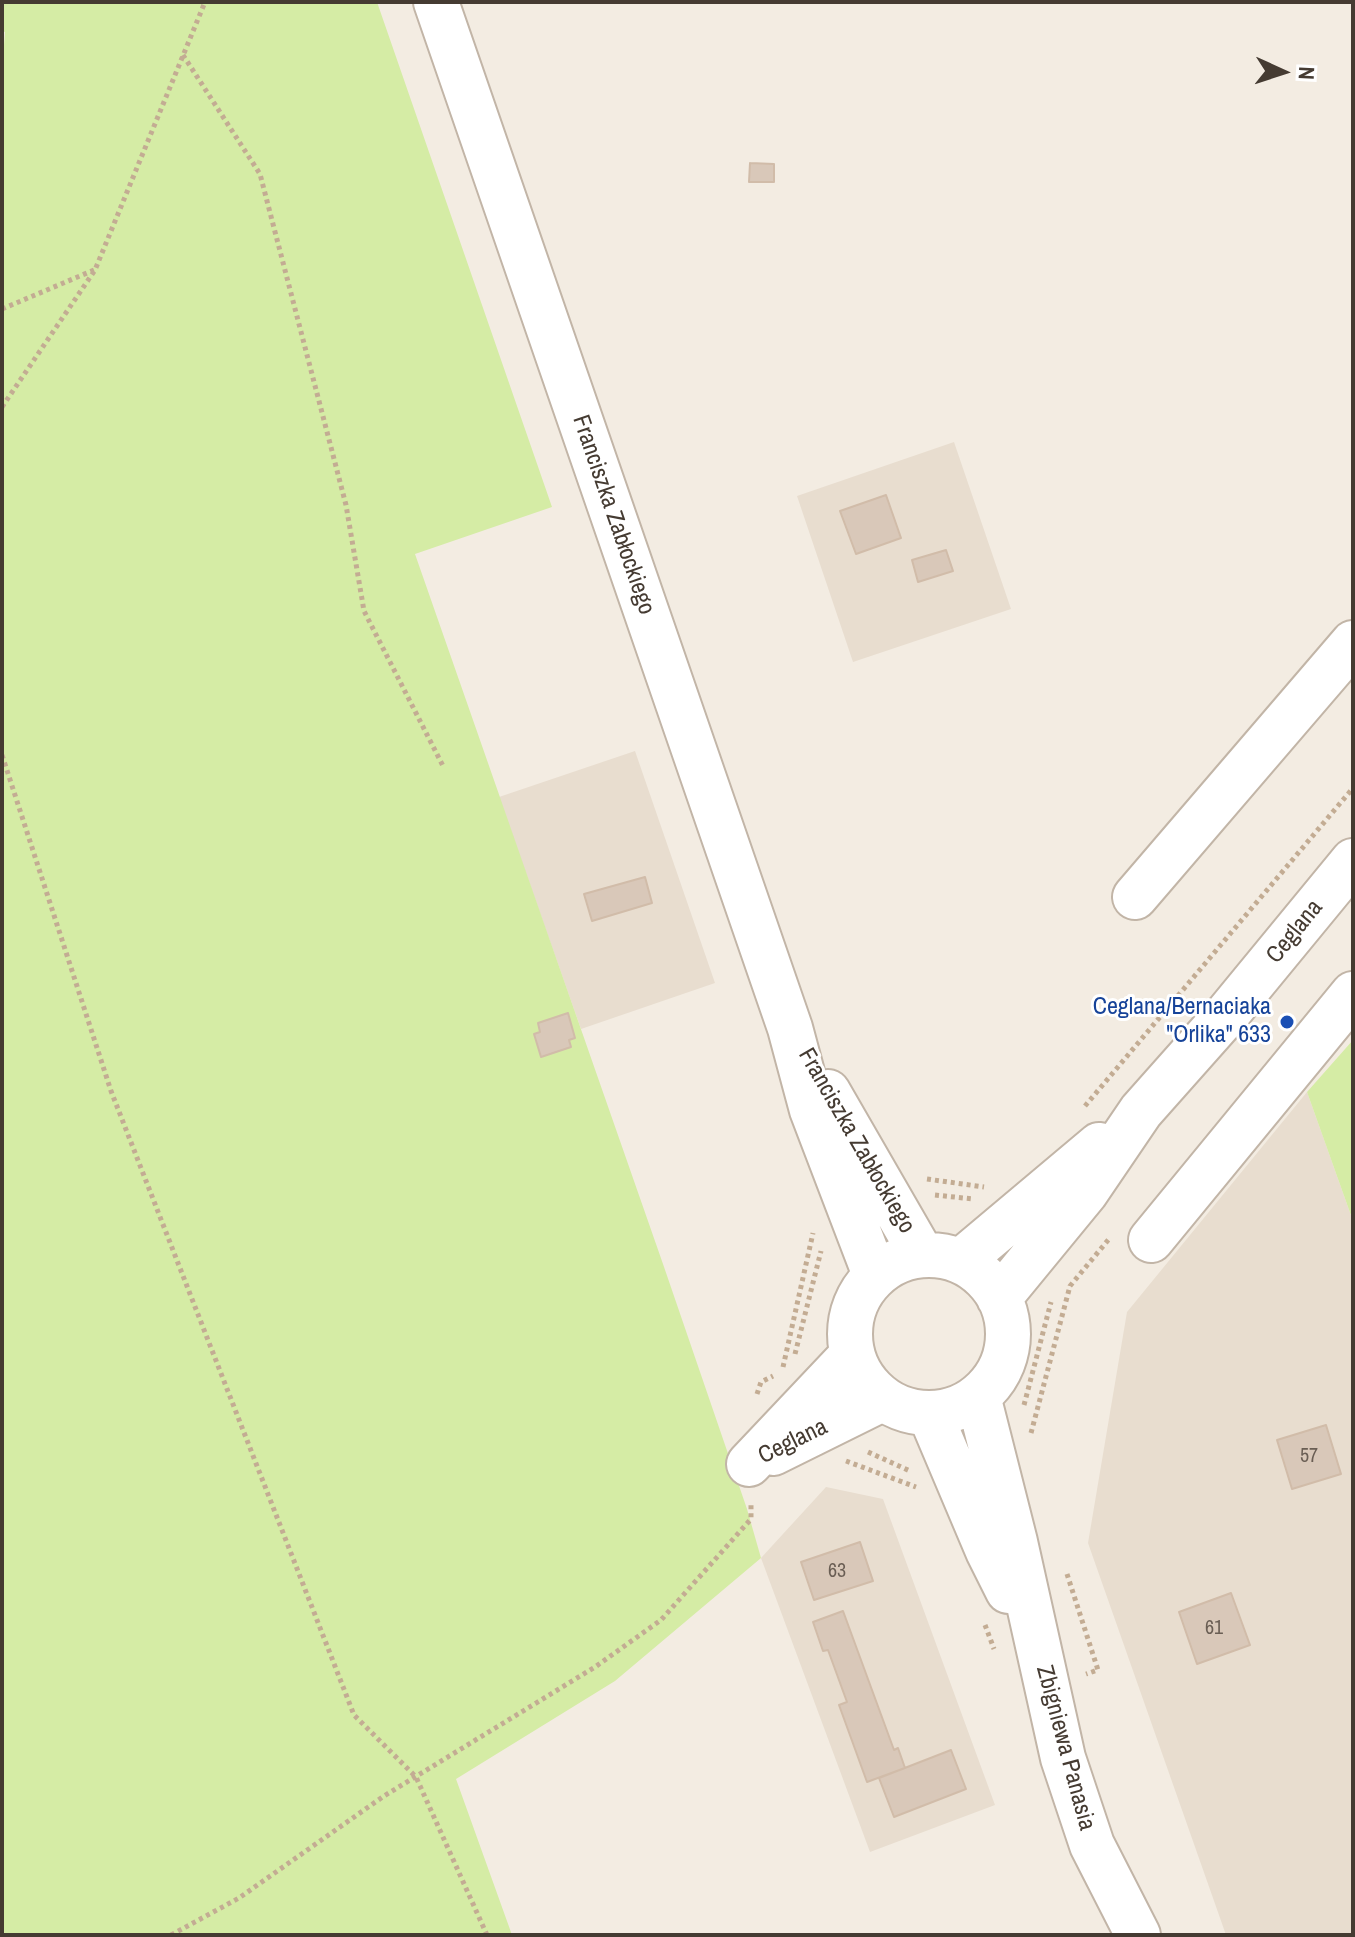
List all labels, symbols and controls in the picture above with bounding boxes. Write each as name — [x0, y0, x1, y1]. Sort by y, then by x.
north arrow — [1243, 32, 1323, 112]
text: N — [1292, 66, 1322, 81]
street label: Franciszka Zabłockiego — [565, 412, 661, 618]
street label: Ceglana — [1261, 894, 1329, 970]
place label: Ceglana/Bernaciaka "Orlika" 633 — [1093, 994, 1271, 1050]
marker: Ceglana/Bernaciaka "Orlika" 633 — [1278, 1013, 1296, 1031]
street label: Franciszka Zabłockiego — [791, 1043, 921, 1239]
street label: Ceglana — [754, 1413, 832, 1471]
house number: 57 — [1300, 1445, 1318, 1469]
house number: 63 — [828, 1560, 846, 1584]
house number: 61 — [1205, 1617, 1223, 1641]
street label: Zbigniewa Panasia — [1029, 1662, 1101, 1834]

